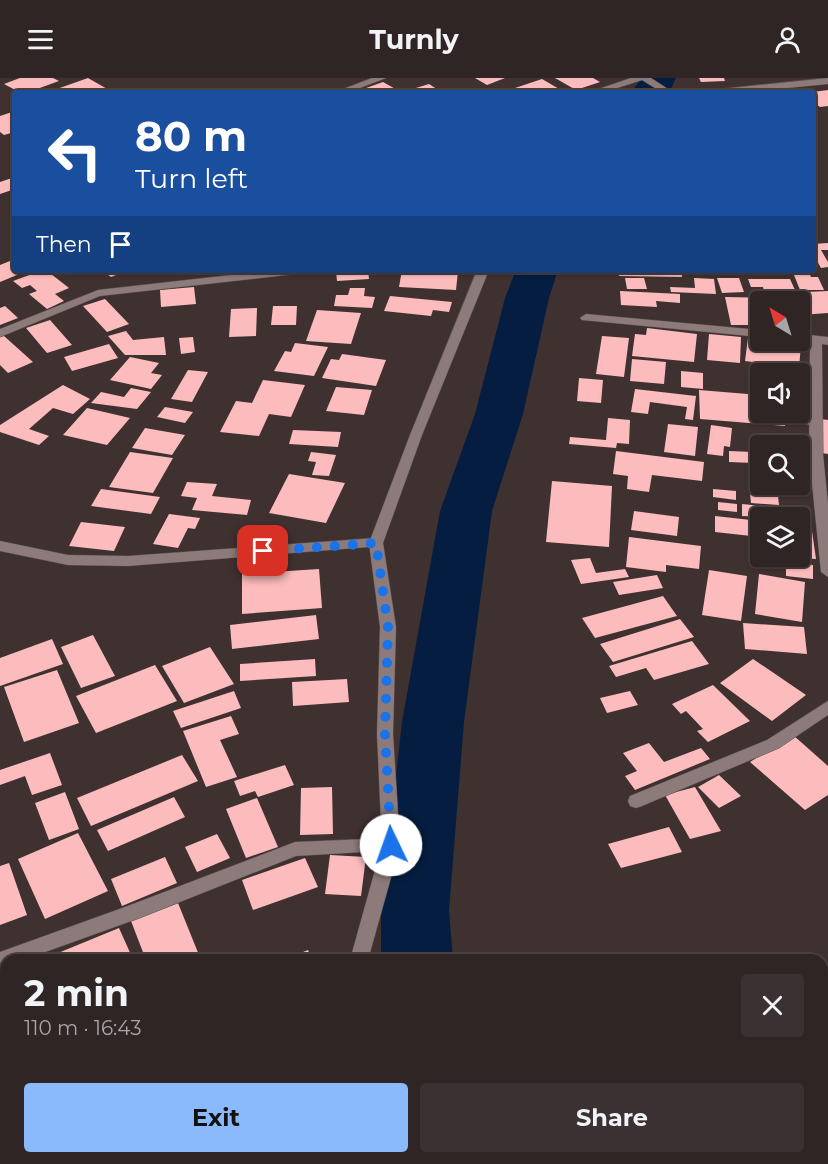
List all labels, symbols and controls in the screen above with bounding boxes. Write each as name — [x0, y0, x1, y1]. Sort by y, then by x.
icon: menu — [24, 23, 57, 56]
text: Turnly — [369, 23, 459, 56]
icon: person — [771, 23, 804, 56]
text: 80 m — [135, 110, 247, 162]
icon: left — [36, 114, 114, 192]
text: Turn left — [135, 162, 248, 195]
icon: arrive — [104, 228, 137, 261]
text: Then — [36, 231, 92, 258]
north arrow — [750, 291, 810, 351]
map controls — [750, 291, 810, 567]
button: sound — [750, 363, 810, 423]
button: search — [750, 435, 810, 495]
button: layers — [750, 507, 810, 567]
pin — [237, 525, 288, 576]
icon: arrive — [246, 534, 279, 567]
position arrow — [359, 813, 423, 877]
text: 2 min — [24, 971, 129, 1015]
button: close — [741, 974, 804, 1037]
text: 110 m · 16:43 — [24, 1016, 142, 1040]
button: Exit — [24, 1083, 408, 1152]
button: Share — [420, 1083, 804, 1152]

